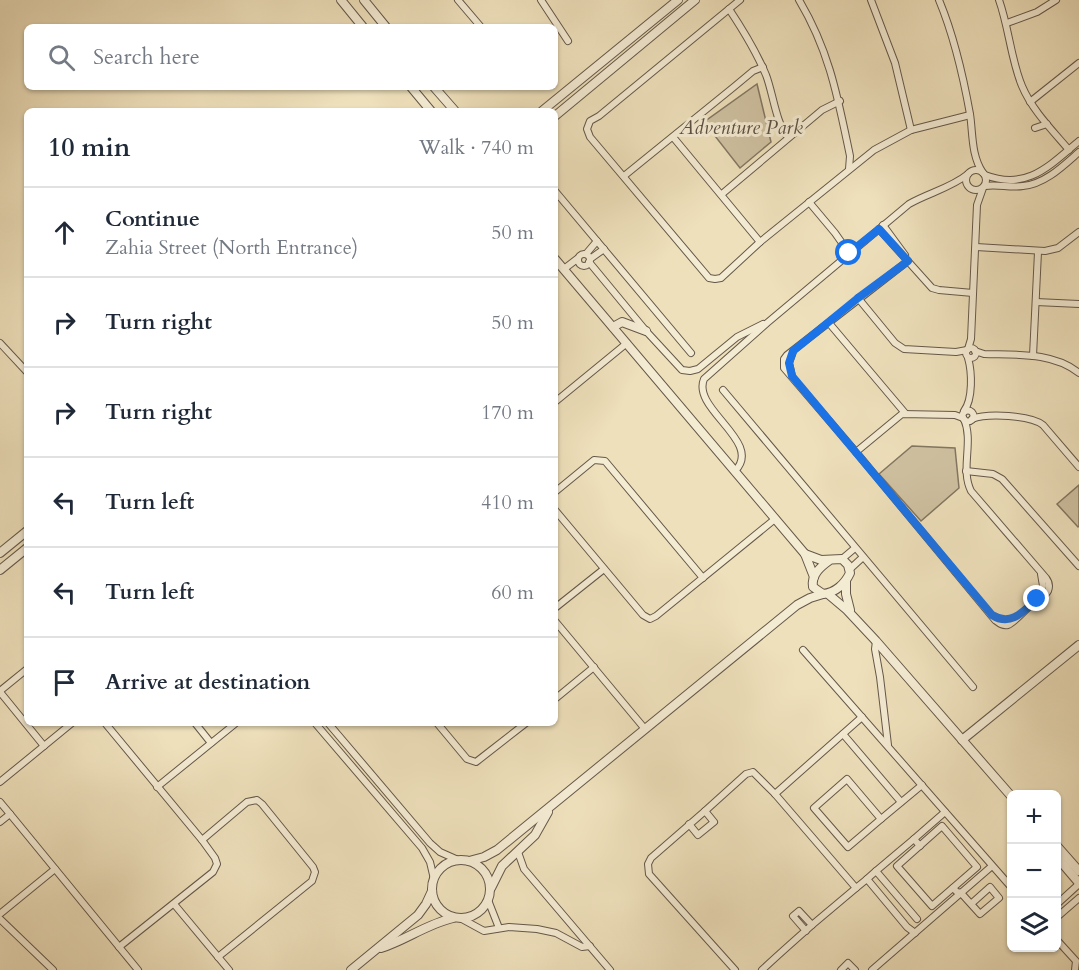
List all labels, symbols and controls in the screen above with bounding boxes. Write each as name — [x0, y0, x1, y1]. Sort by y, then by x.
search box — [24, 24, 558, 90]
icon: search — [45, 41, 78, 74]
text: Search here — [93, 42, 200, 72]
park label: Adventure Park — [678, 114, 803, 141]
text: 10 min — [48, 130, 131, 165]
text: Walk · 740 m — [419, 134, 534, 161]
text: Continue — [105, 204, 200, 234]
icon: ahead — [48, 216, 81, 249]
text: 50 m — [491, 219, 534, 246]
text: Zahia Street (North Entrance) — [105, 234, 358, 261]
route start — [835, 239, 861, 265]
icon: right — [48, 306, 81, 339]
text: Turn right — [105, 307, 212, 337]
text: 50 m — [491, 309, 534, 336]
icon: right — [48, 396, 81, 429]
text: Turn right — [105, 397, 212, 427]
text: 170 m — [481, 399, 534, 426]
icon: left — [48, 486, 81, 519]
text: Turn left — [105, 487, 194, 517]
text: 410 m — [481, 489, 534, 516]
icon: left — [48, 576, 81, 609]
text: Turn left — [105, 577, 194, 607]
text: 60 m — [491, 579, 534, 606]
route end — [1023, 585, 1049, 611]
icon: arrive — [48, 666, 81, 699]
text: Arrive at destination — [105, 667, 310, 697]
map controls — [1007, 790, 1061, 952]
button: + — [1007, 790, 1061, 844]
button: − — [1007, 844, 1061, 898]
button: layers — [1007, 898, 1061, 952]

